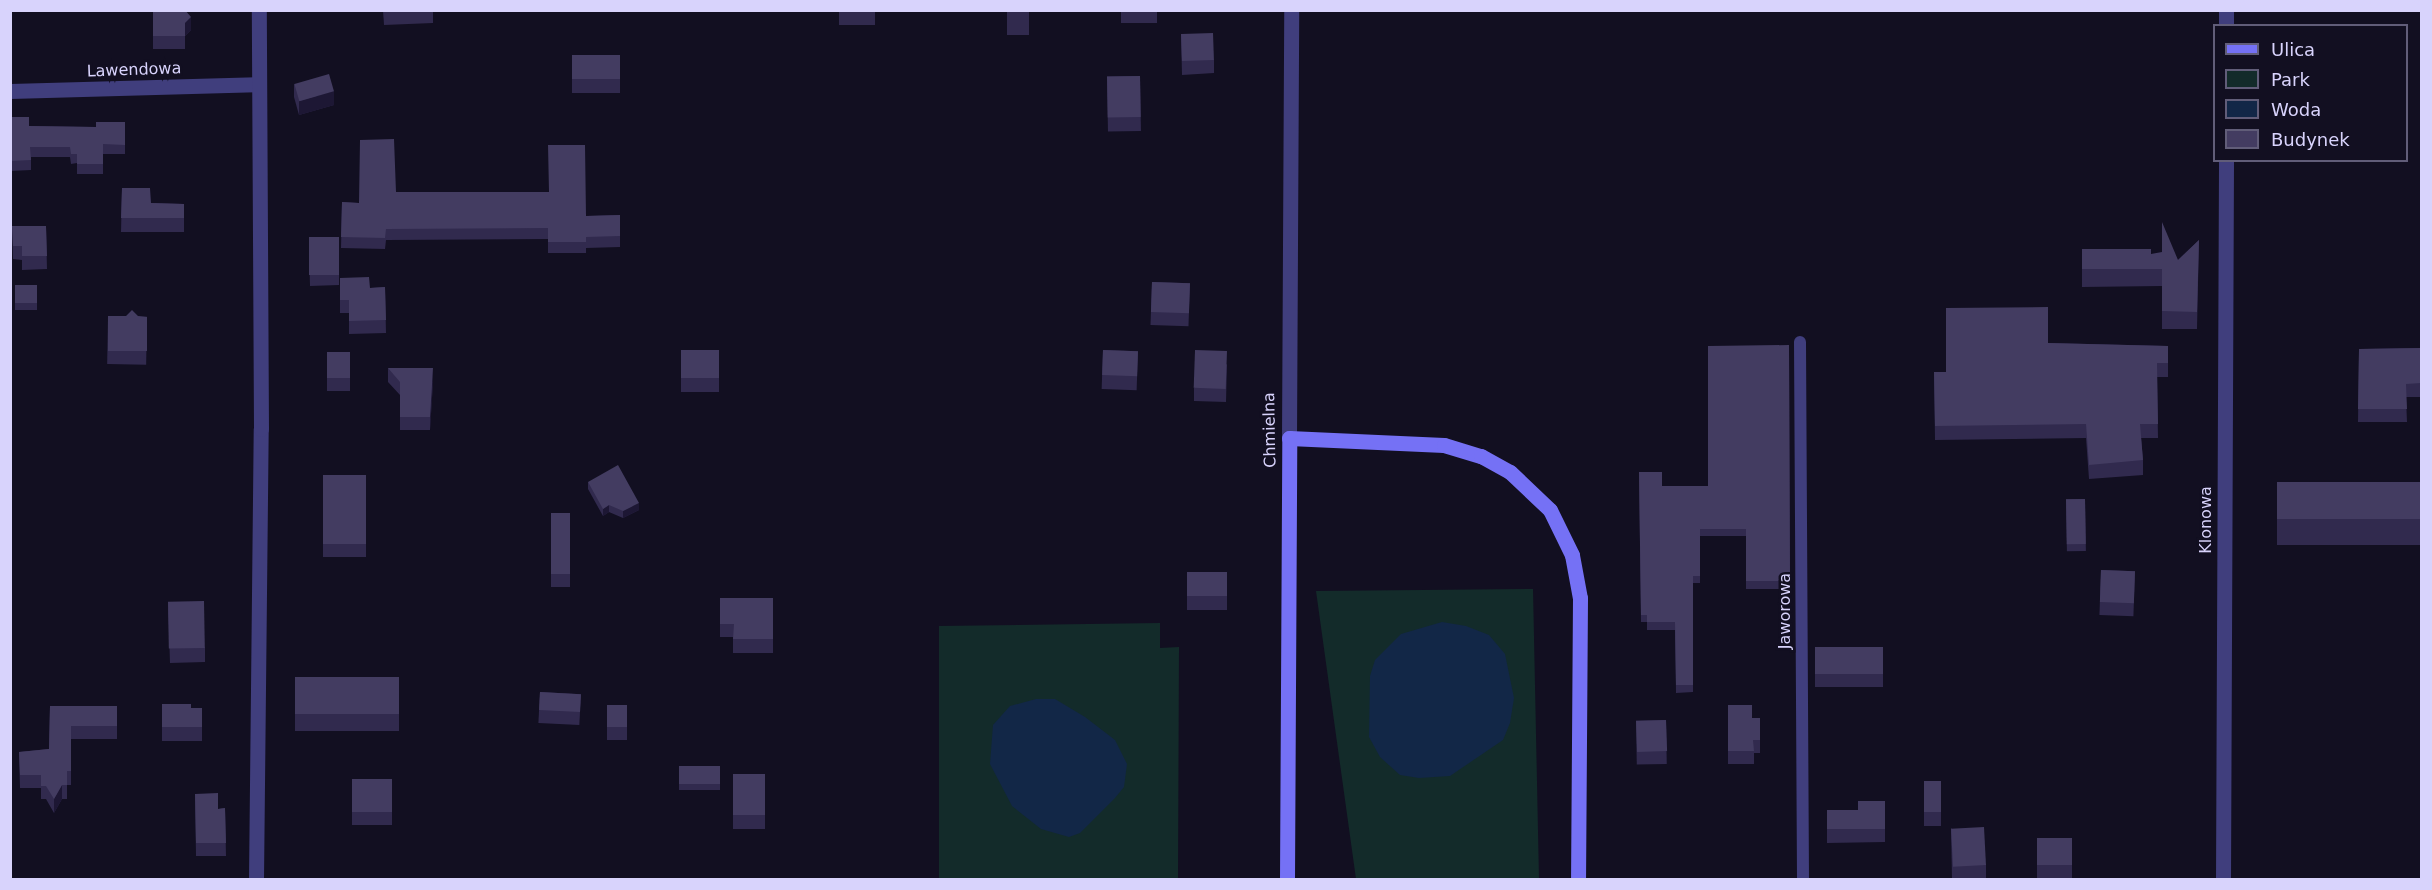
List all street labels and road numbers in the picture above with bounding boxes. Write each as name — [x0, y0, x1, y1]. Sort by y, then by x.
street label: Lawendowa — [86, 59, 182, 81]
street label: Chmielna — [1260, 392, 1280, 468]
street label: Klonowa — [2196, 486, 2216, 554]
street label: Jaworowa — [1775, 573, 1795, 649]

